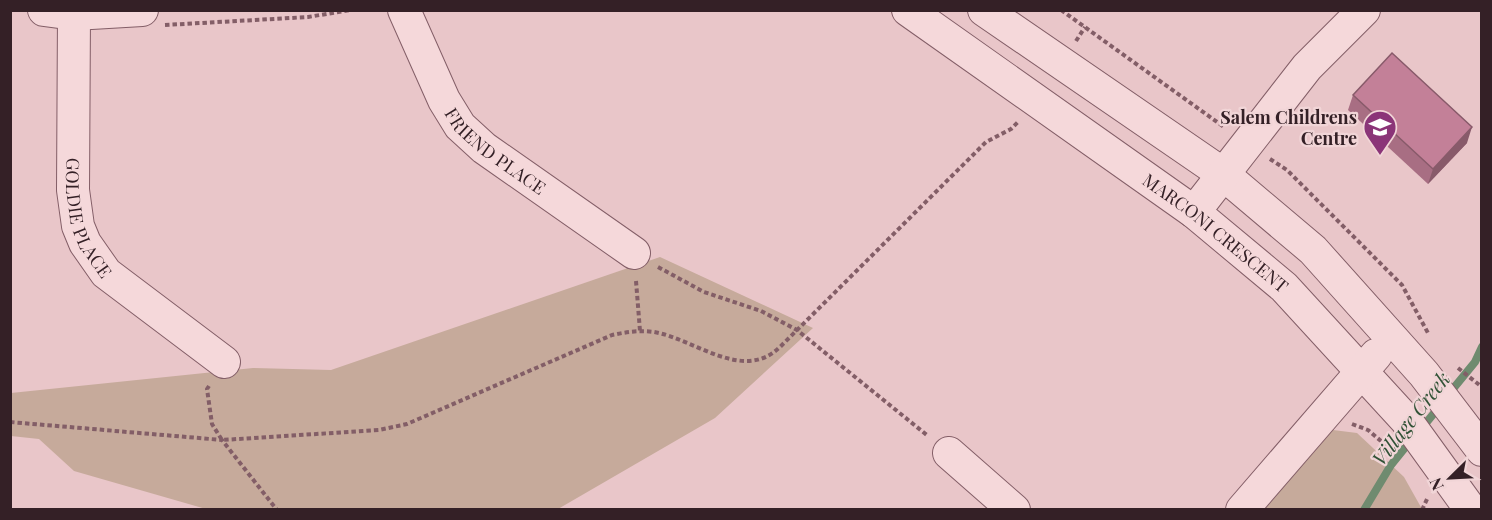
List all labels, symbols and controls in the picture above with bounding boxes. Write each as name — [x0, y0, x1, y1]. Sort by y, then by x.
street label: FRIEND PLACE — [440, 103, 551, 200]
place label: Salem Childrens Centre — [1220, 105, 1357, 150]
school or university icon: Salem Childrens Centre — [1362, 109, 1398, 156]
street label: GOLDIE PLACE — [61, 158, 118, 282]
street label: MARCONI CRESCENT — [1138, 168, 1293, 298]
water label: Village Creek — [1365, 365, 1455, 471]
north arrow — [1420, 448, 1480, 508]
text: N — [1424, 474, 1448, 494]

